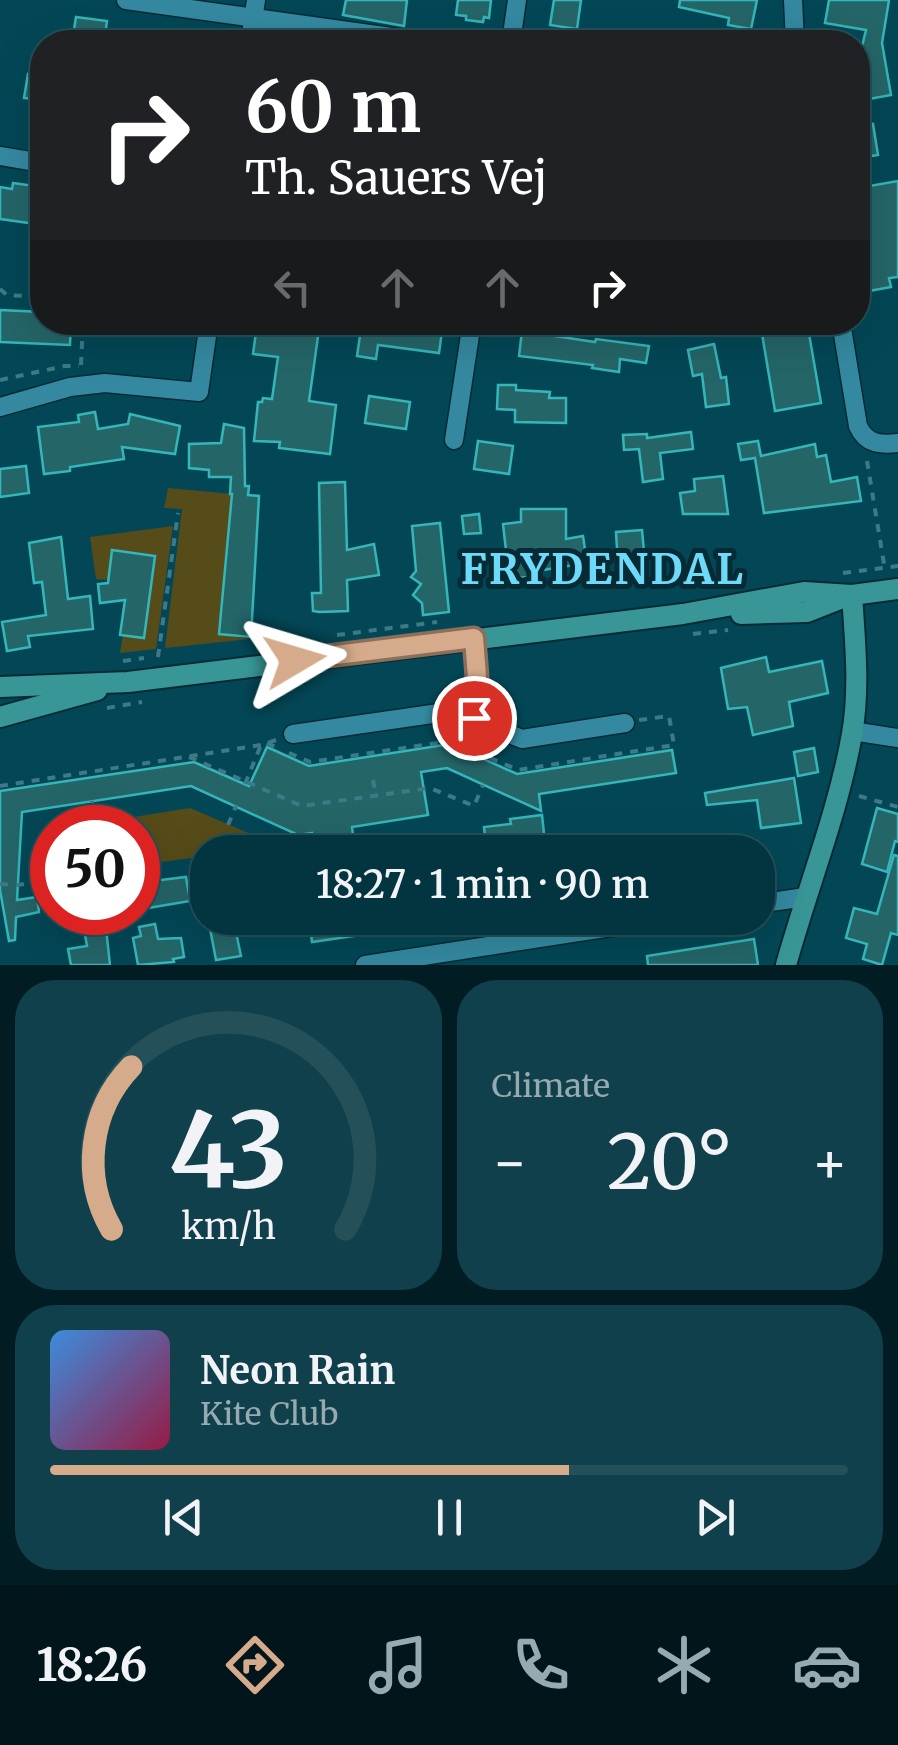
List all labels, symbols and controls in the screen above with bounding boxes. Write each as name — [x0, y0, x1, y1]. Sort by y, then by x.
text: 60 m — [245, 63, 421, 151]
icon: right — [80, 70, 210, 200]
text: Th. Sauers Vej — [245, 150, 548, 206]
icon: left — [265, 260, 320, 315]
icon: ahead — [370, 260, 425, 315]
icon: ahead — [475, 260, 530, 315]
icon: right — [580, 260, 635, 315]
district label: FRYDENDAL — [461, 543, 745, 595]
position arrow — [243, 608, 347, 712]
pin — [432, 676, 517, 761]
icon: arrive — [447, 691, 502, 746]
speed limit sign: 50 — [30, 805, 160, 935]
text: 18:27 · 1 min · 90 m — [316, 861, 649, 908]
text: Climate — [492, 1066, 610, 1106]
text: 43 — [169, 1085, 288, 1215]
text: 20° — [607, 1115, 732, 1209]
text: − — [492, 1128, 528, 1197]
text: + — [811, 1128, 848, 1197]
text: km/h — [181, 1204, 276, 1249]
text: Neon Rain — [200, 1347, 395, 1394]
text: Kite Club — [200, 1394, 338, 1434]
icon: previous — [156, 1490, 211, 1545]
icon: pause — [422, 1490, 477, 1545]
icon: next — [688, 1490, 743, 1545]
icon: directions — [220, 1630, 290, 1700]
icon: music — [363, 1630, 433, 1700]
icon: phone — [506, 1630, 576, 1700]
icon: climate — [649, 1630, 719, 1700]
icon: car — [792, 1630, 862, 1700]
text: 18:26 — [36, 1637, 147, 1693]

